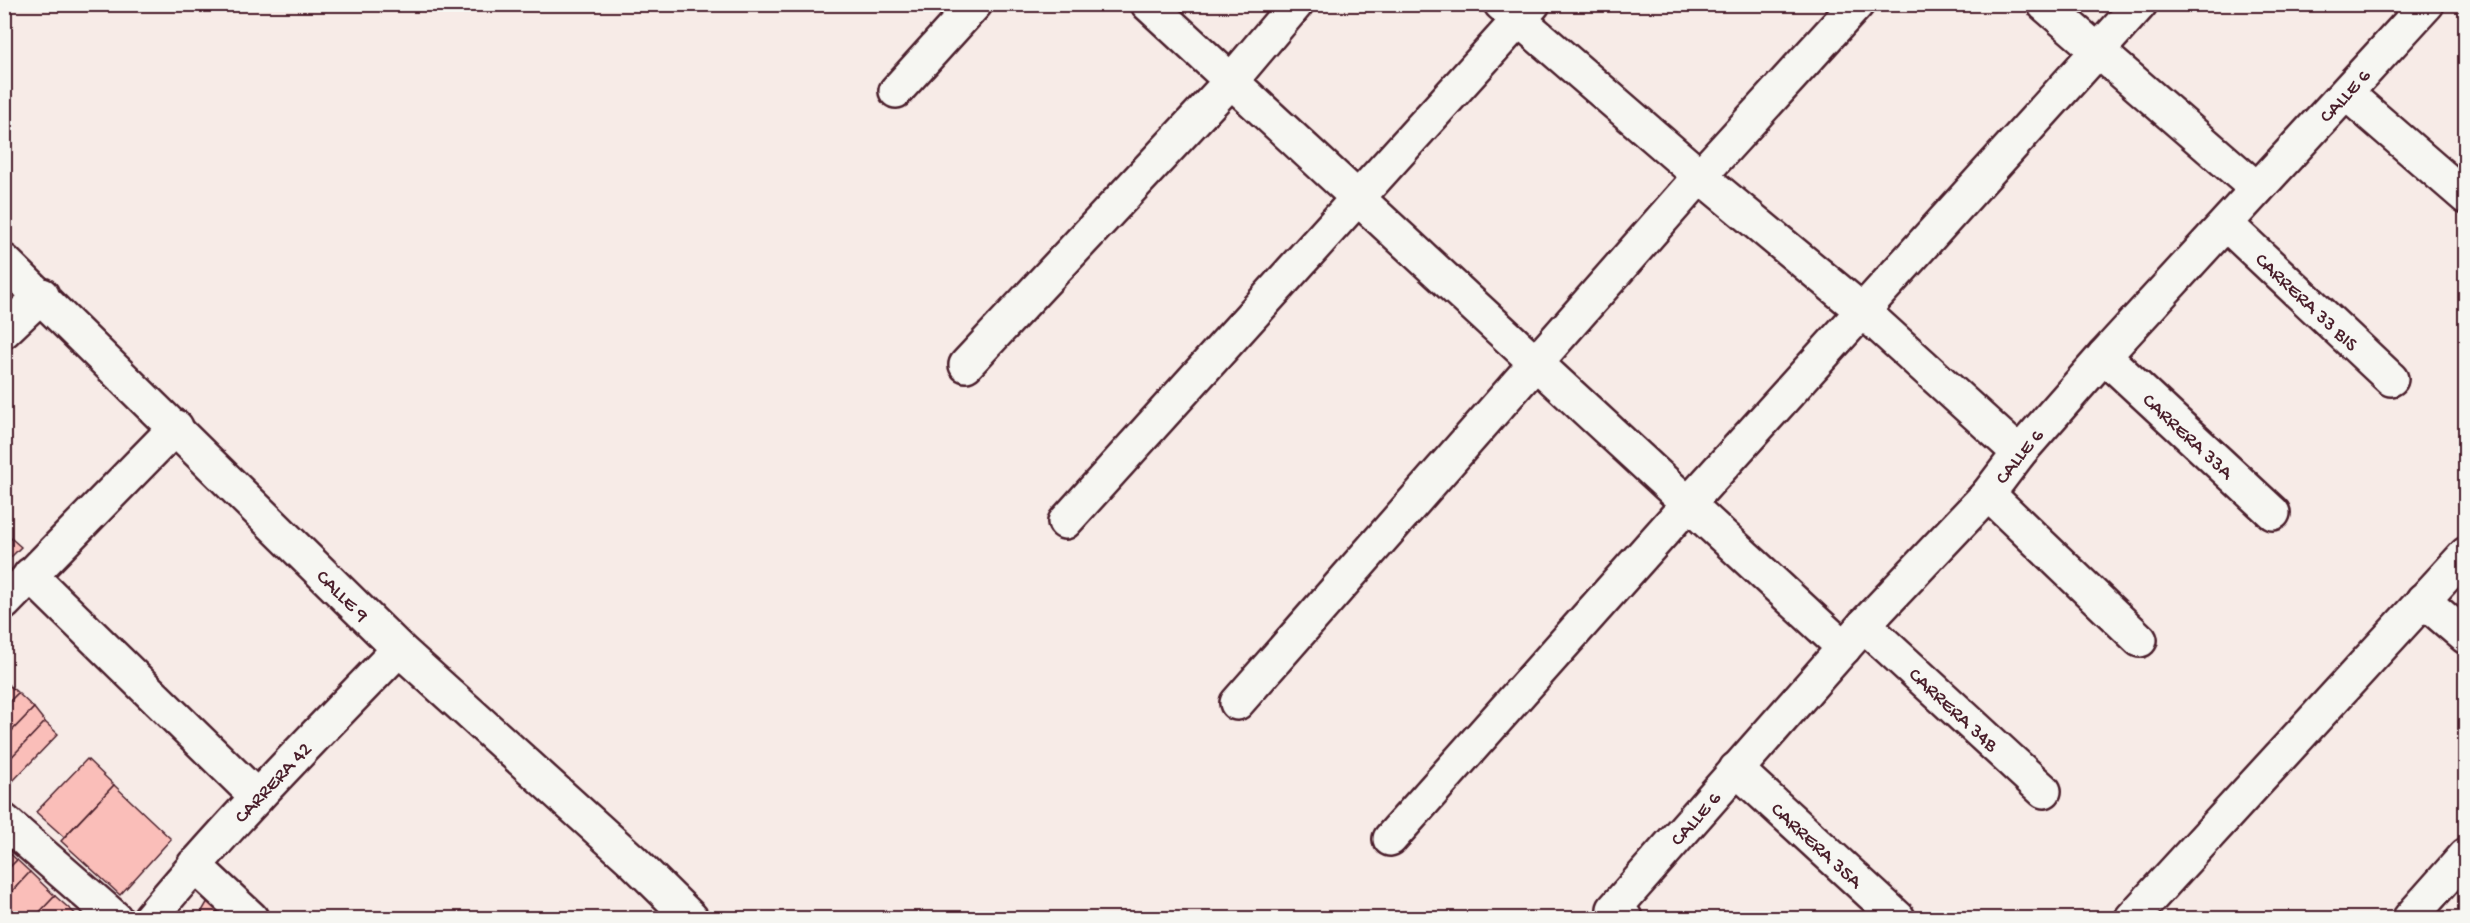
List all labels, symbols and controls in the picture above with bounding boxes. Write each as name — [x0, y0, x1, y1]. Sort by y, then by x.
street label: CALLE 6 — [2316, 65, 2377, 129]
street label: CARRERA 33 BIS — [2249, 249, 2362, 358]
street label: CARRERA 33A — [2136, 390, 2238, 486]
street label: CALLE 6 — [1992, 425, 2051, 490]
street label: CALLE 9 — [310, 566, 372, 628]
street label: CARRERA 34B — [1903, 664, 2002, 758]
street label: CARRERA 42 — [231, 739, 318, 829]
street label: CALLE 6 — [1667, 787, 1728, 852]
street label: CARRERA 35A — [1765, 799, 1867, 895]

